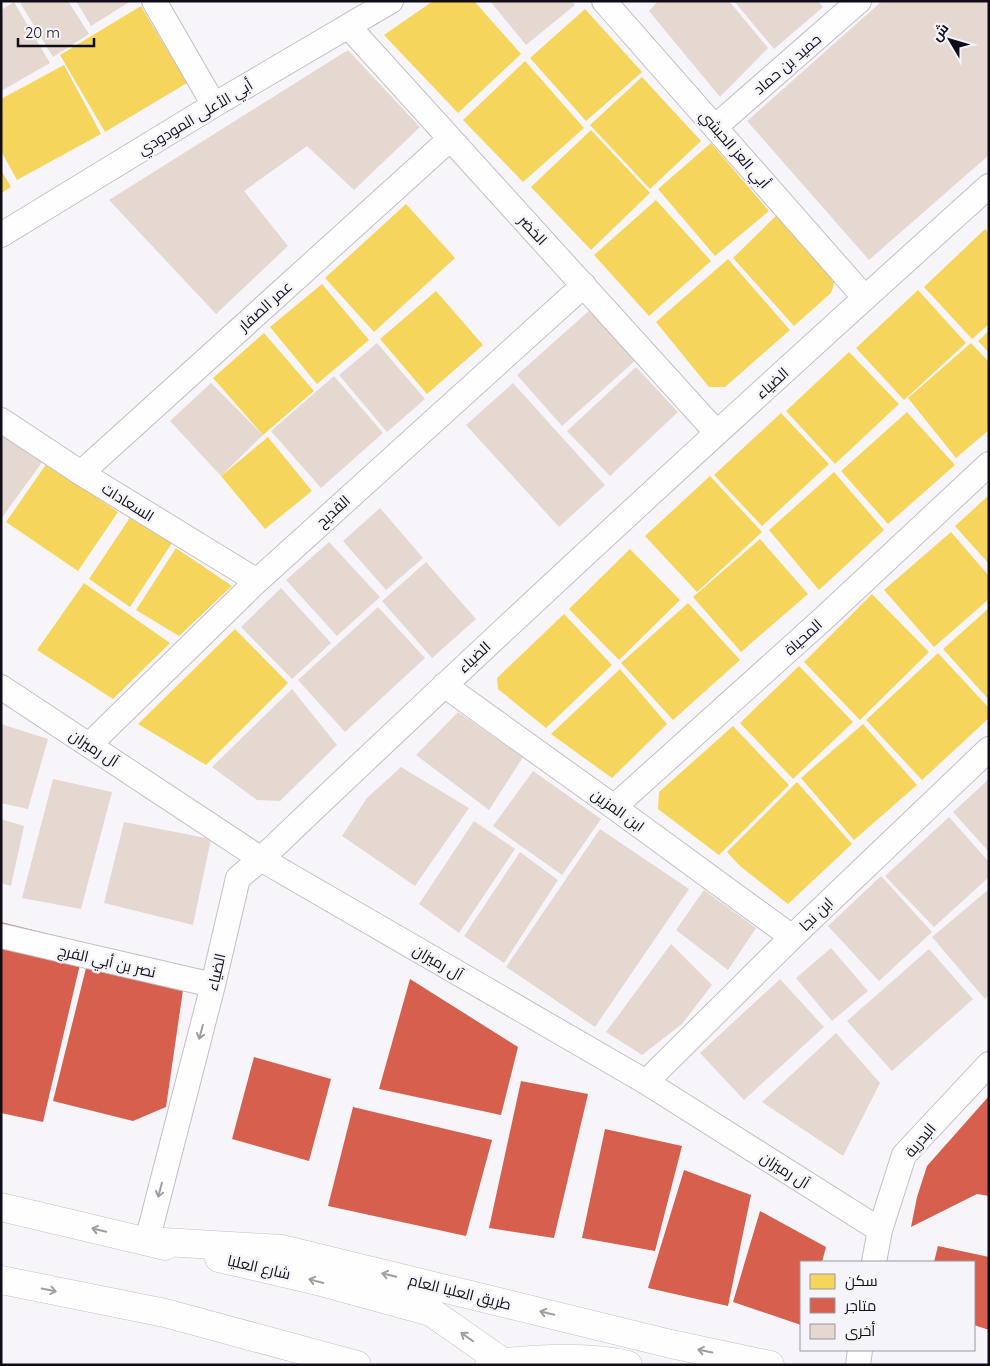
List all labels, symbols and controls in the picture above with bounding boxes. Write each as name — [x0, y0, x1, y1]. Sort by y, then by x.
scale bar — [18, 15, 94, 47]
north arrow — [925, 15, 975, 65]
text: ش — [927, 19, 952, 45]
text: 20 m — [25, 23, 60, 42]
street label: حميد بن حماد — [749, 29, 825, 99]
street label: أبي الأعلى المودودي — [134, 75, 258, 161]
street label: أبي العز الحبشي — [693, 106, 774, 194]
street label: الخضر — [514, 210, 552, 249]
street label: عمر الصفار — [233, 277, 296, 336]
street label: الضياء — [752, 363, 792, 403]
street label: السعادات — [98, 479, 158, 525]
street label: القديح — [312, 491, 355, 533]
street label: المحياة — [780, 615, 826, 659]
street label: الضياء — [454, 637, 494, 677]
street label: آل رميزان — [65, 725, 122, 772]
street label: ابن المزين — [587, 784, 648, 836]
street label: ابن نجا — [795, 893, 838, 935]
street label: آل رميزان — [409, 940, 466, 985]
street label: نصر بن أبي الفرج — [56, 941, 158, 984]
street label: الضياء — [202, 951, 230, 993]
one-way arrow — [196, 1024, 205, 1040]
street label: البدرية — [900, 1119, 940, 1161]
street label: آل رميزان — [756, 1147, 813, 1193]
one-way arrow — [155, 1181, 164, 1197]
one-way arrow — [92, 1225, 108, 1234]
street label: شارع العليا — [225, 1251, 292, 1285]
legend — [800, 1261, 975, 1351]
one-way arrow — [382, 1270, 398, 1279]
street label: طريق العليا العام — [406, 1270, 513, 1315]
text: سكن — [845, 1271, 878, 1291]
one-way arrow — [309, 1275, 325, 1285]
one-way arrow — [41, 1285, 57, 1295]
text: متاجر — [844, 1296, 876, 1315]
one-way arrow — [540, 1308, 556, 1318]
text: أخرى — [845, 1321, 875, 1341]
one-way arrow — [460, 1332, 474, 1343]
one-way arrow — [698, 1346, 714, 1355]

